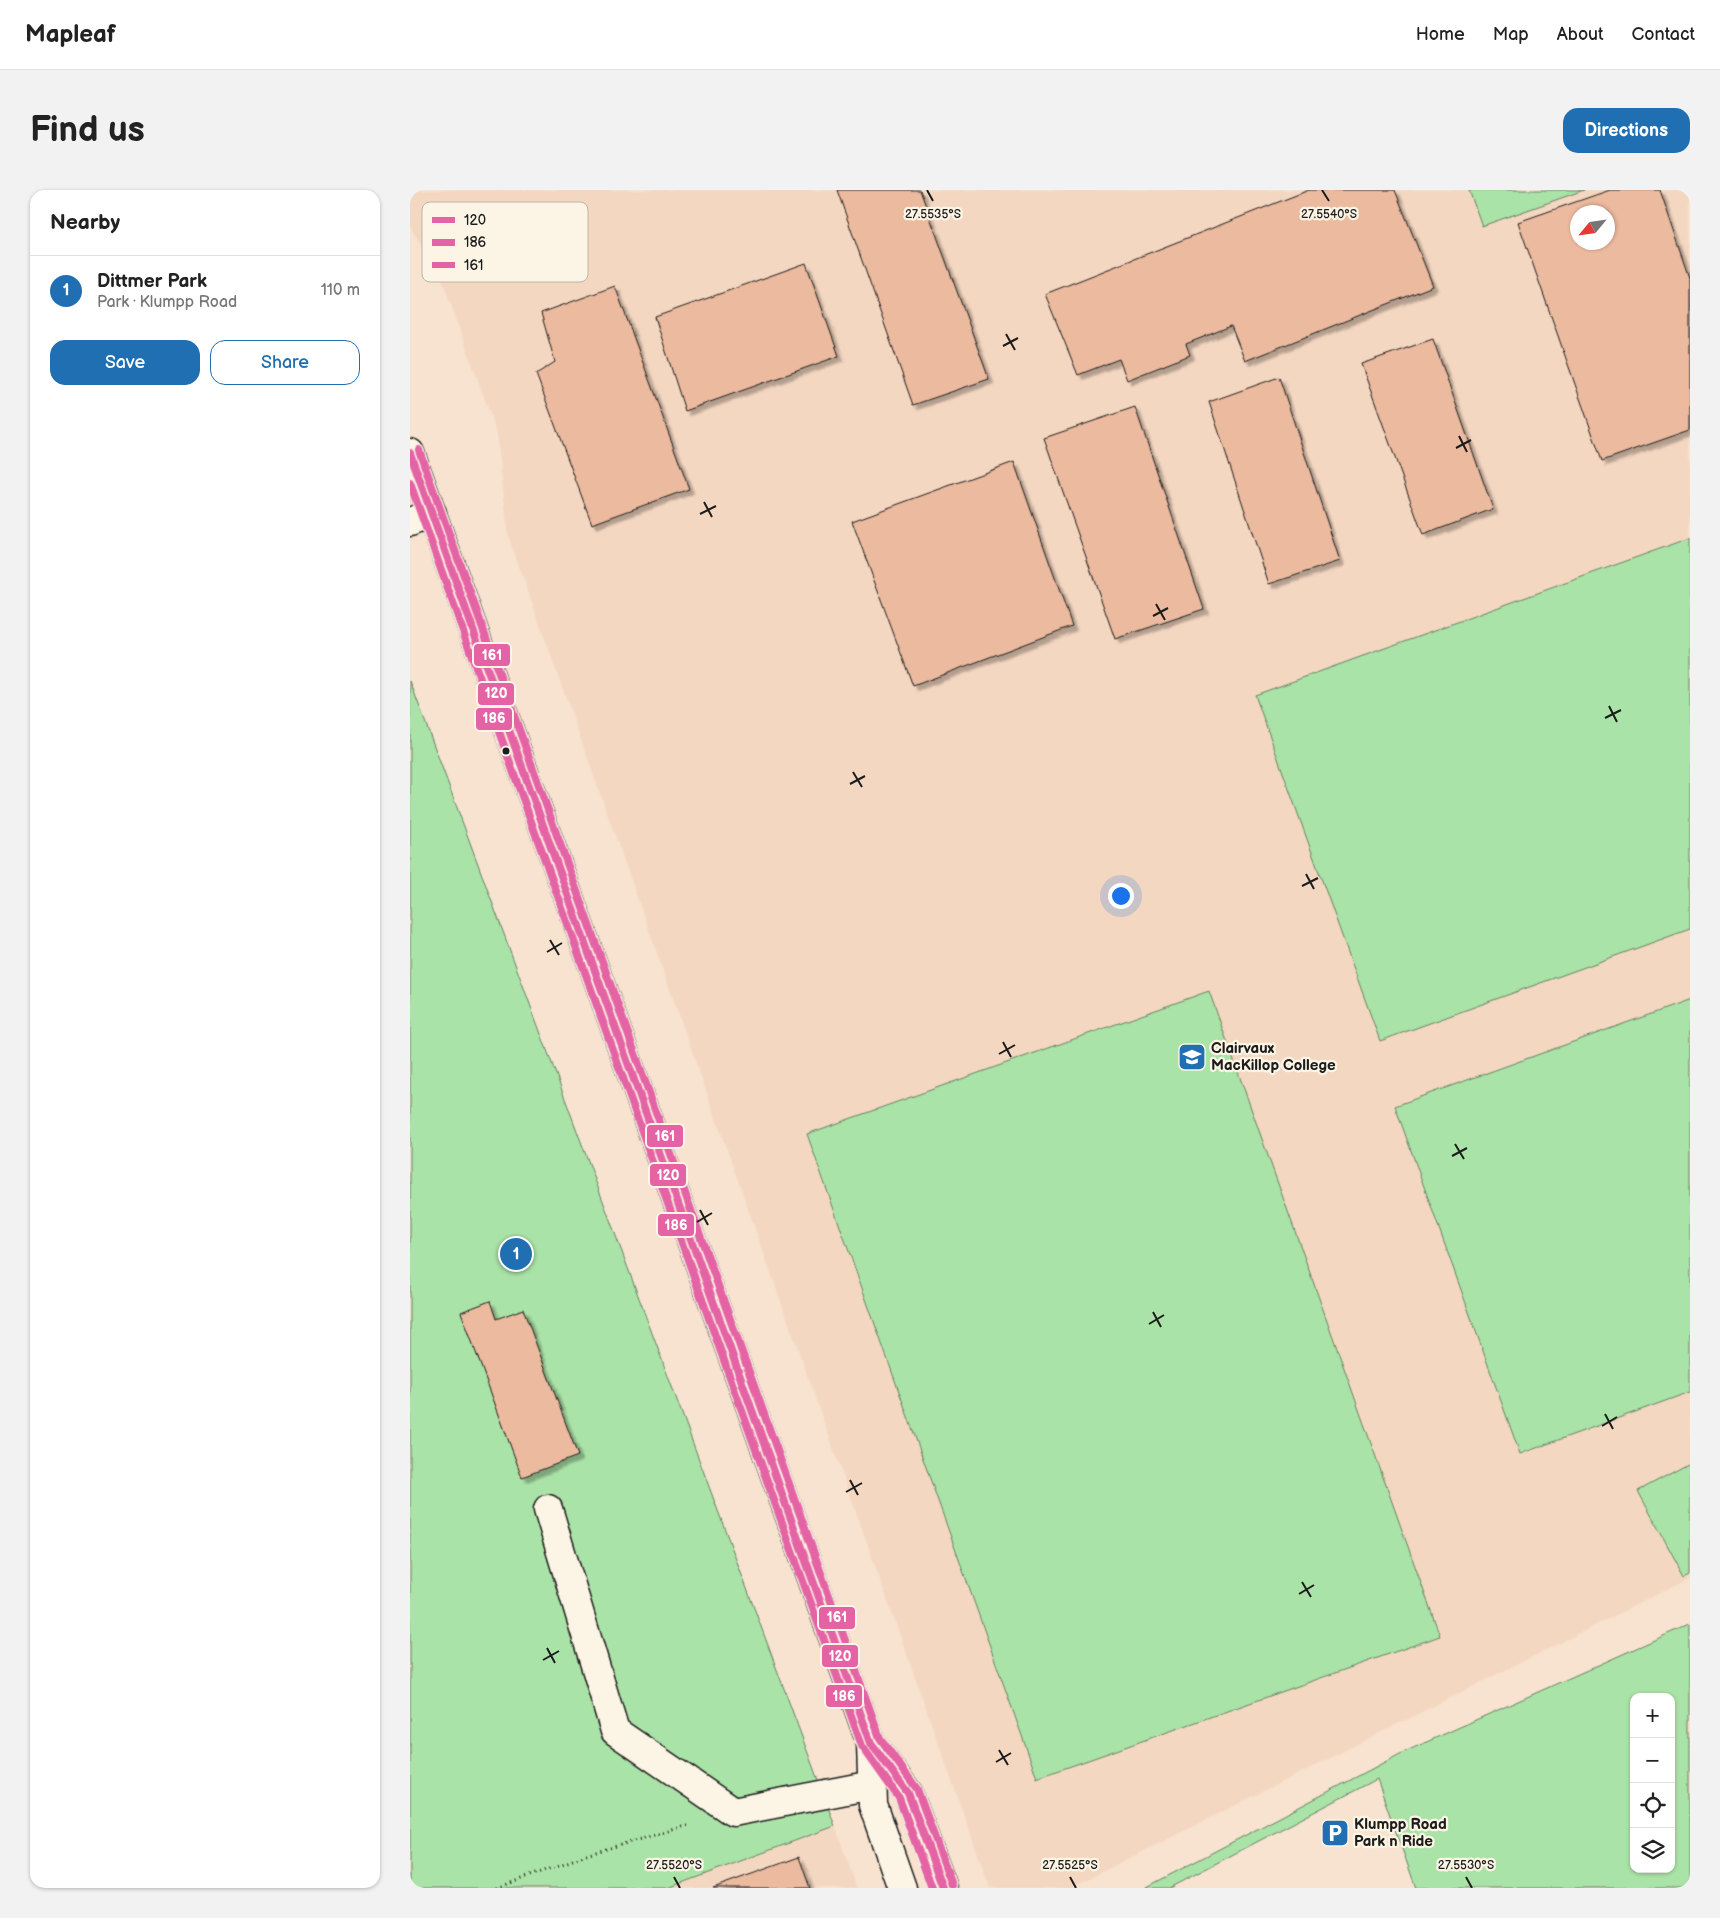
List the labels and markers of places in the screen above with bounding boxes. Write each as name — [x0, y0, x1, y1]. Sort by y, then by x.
unlabelled marker — [501, 746, 511, 756]
place label: Clairvaux MacKillop College — [1211, 1039, 1336, 1075]
school or university icon: Clairvaux MacKillop College — [1177, 1042, 1207, 1072]
pin: 1 — [500, 1235, 532, 1273]
place label: Klumpp Road Park n Ride — [1354, 1815, 1447, 1851]
parking icon: Klumpp Road Park n Ride — [1320, 1818, 1350, 1848]

